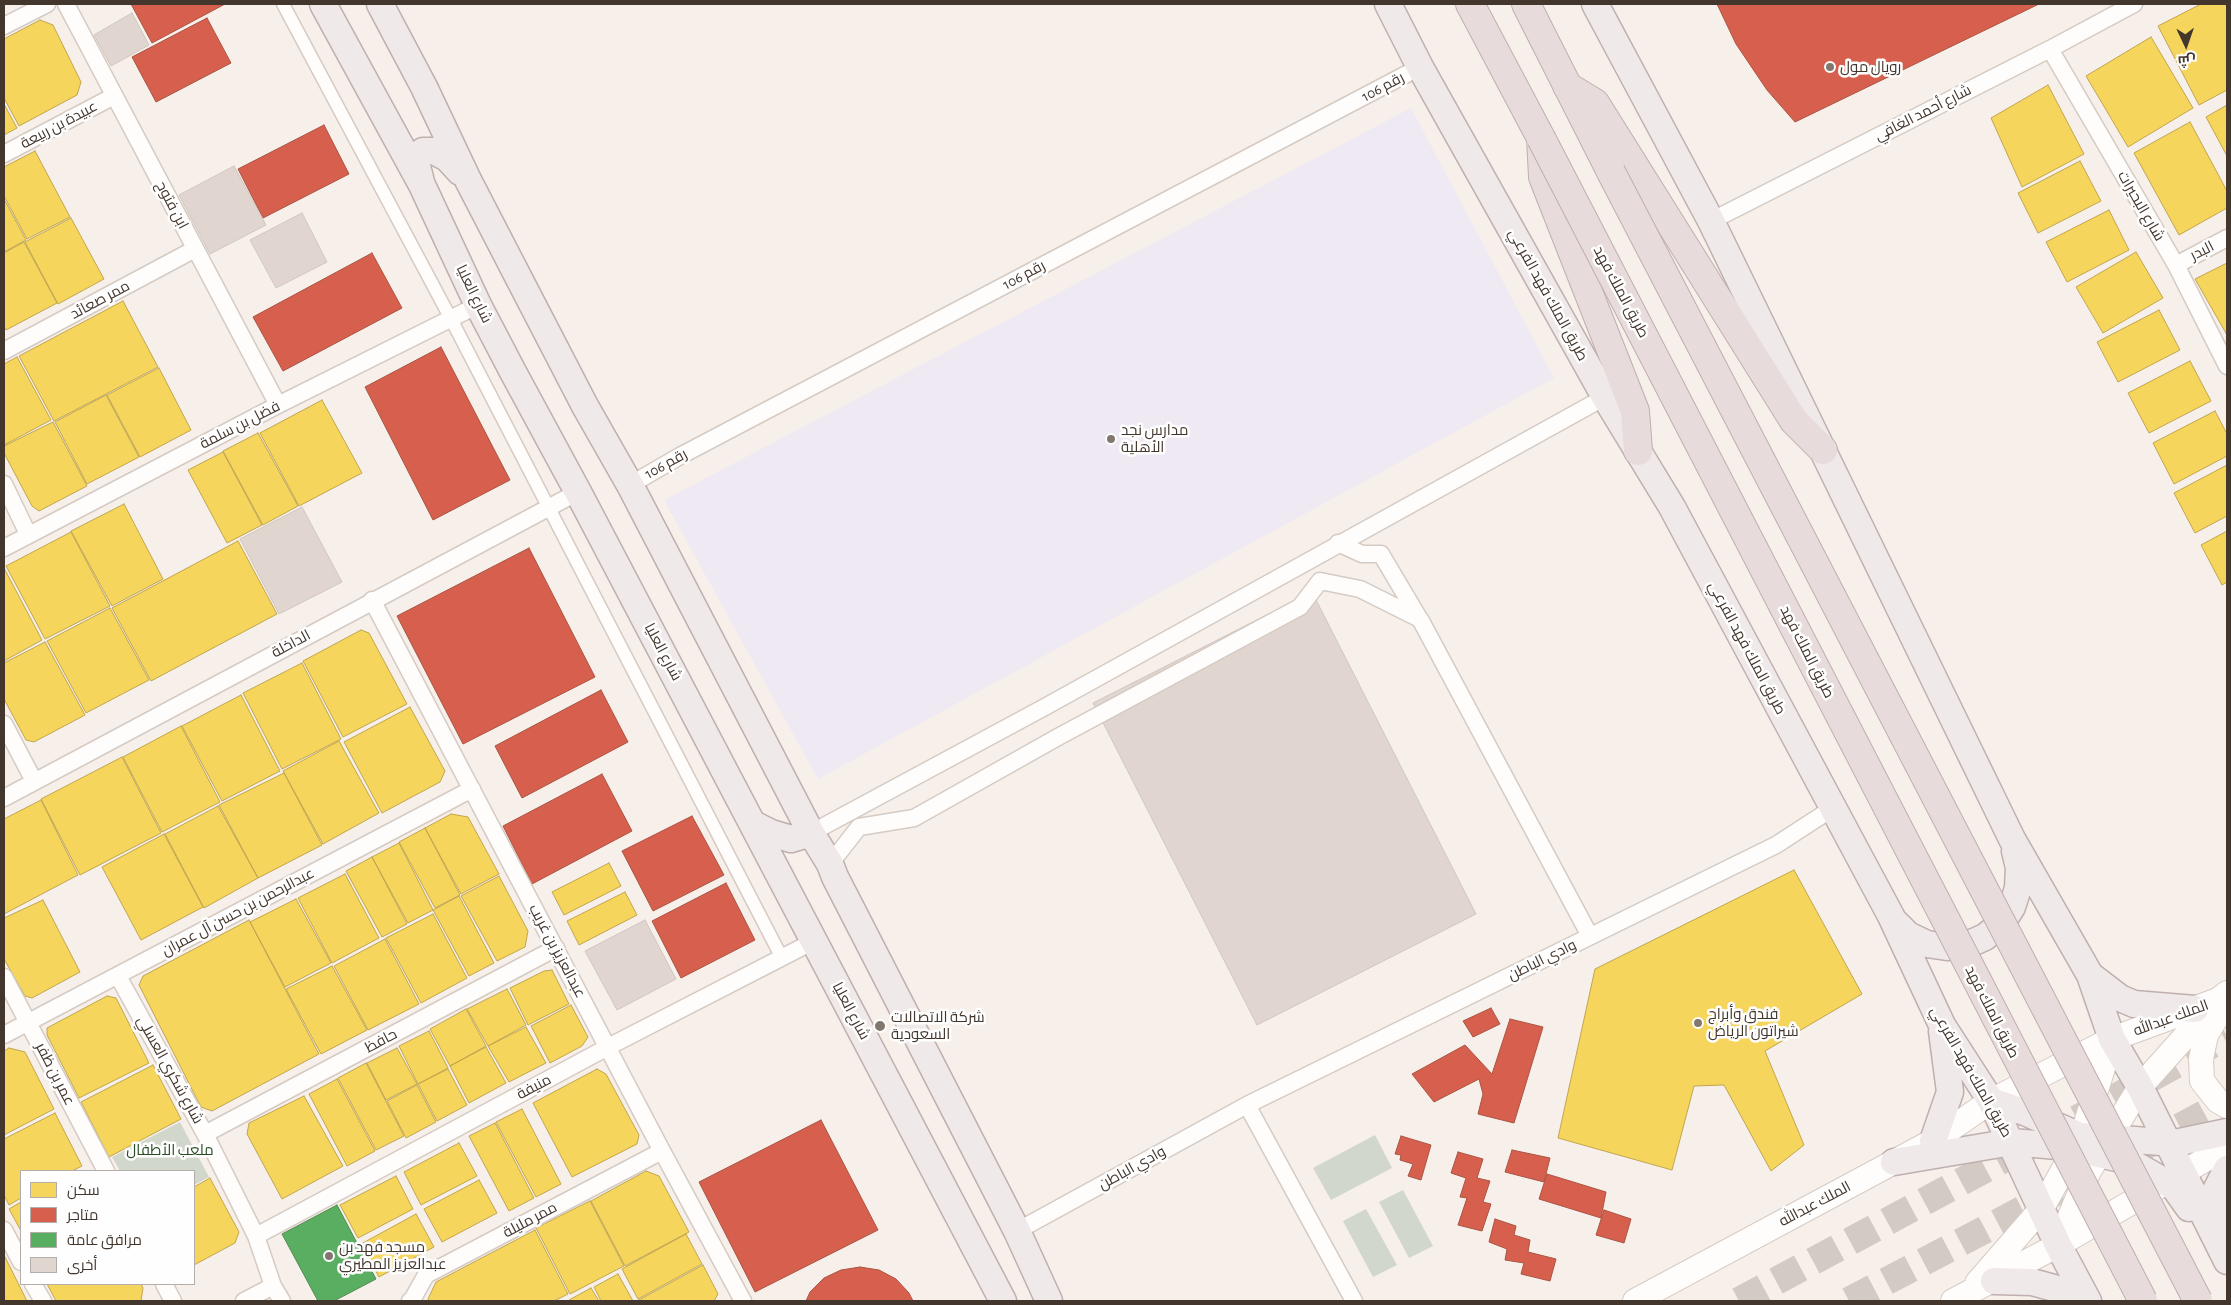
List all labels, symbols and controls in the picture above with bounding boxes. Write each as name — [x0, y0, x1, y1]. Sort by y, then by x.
north arrow — [2161, 20, 2211, 70]
text: ش — [2177, 53, 2196, 67]
place label: رويال مول — [1840, 58, 1901, 76]
marker: رويال مول — [1824, 61, 1836, 73]
street label: رقم 106 — [1359, 68, 1407, 106]
street label: شارع أحمد الغافي — [1872, 81, 1974, 145]
street label: عبيدة بن ربيعة — [17, 97, 101, 153]
street label: شارع البحيرات — [2114, 168, 2168, 244]
street label: ابن فتوح — [152, 178, 192, 232]
street label: طريق الملك فهد الفرعي — [1504, 226, 1592, 364]
street label: البدر — [2187, 237, 2217, 265]
street label: طريق الملك فهد — [1589, 243, 1653, 341]
street label: رقم 106 — [1000, 256, 1048, 294]
street label: شارع العليا — [452, 262, 496, 326]
street label: ممر صعائد — [67, 277, 133, 323]
street label: فضل بن سلمة — [197, 397, 283, 453]
place label: مدارس نجد الأهلية — [1121, 421, 1188, 456]
marker: مدارس نجد الأهلية — [1105, 433, 1117, 445]
street label: رقم 106 — [642, 445, 690, 483]
street label: طريق الملك فهد الفرعي — [1704, 578, 1790, 718]
street label: طريق الملك فهد — [1776, 603, 1838, 701]
street label: شارع العليا — [640, 620, 686, 684]
street label: الداخلة — [268, 626, 314, 662]
street label: عبدالرحمن بن حسن آل عمران — [159, 864, 317, 960]
street label: عبدالعزيز بن غريب — [525, 901, 589, 1001]
street label: وادي الباطن — [1505, 936, 1579, 984]
street label: طريق الملك فهد — [1961, 963, 2023, 1061]
street label: شارع العليا — [828, 979, 874, 1043]
street label: الملك عبدالله — [2131, 996, 2211, 1040]
street label: طريق الملك فهد الفرعي — [1926, 1003, 2016, 1141]
place label: فندق وأبراج شيراتون الرياض — [1708, 1005, 1799, 1040]
place label: شركة الاتصالات السعودية — [891, 1008, 985, 1043]
street label: شارع شكري العسلي — [133, 1013, 207, 1127]
marker: فندق وأبراج شيراتون الرياض — [1692, 1017, 1704, 1029]
marker: شركة الاتصالات السعودية — [873, 1019, 887, 1033]
street label: حافظ — [362, 1025, 400, 1057]
street label: عمر بن ظفر — [32, 1040, 78, 1108]
street label: منيفة — [514, 1070, 554, 1104]
park label: ملعب الأطفال — [126, 1141, 214, 1159]
street label: وادي الباطن — [1095, 1142, 1169, 1194]
legend — [20, 1170, 195, 1285]
street label: الملك عبدالله — [1776, 1178, 1854, 1230]
text: سكن — [67, 1183, 100, 1198]
street label: ممر مليلة — [500, 1198, 560, 1242]
text: متاجر — [67, 1208, 98, 1223]
text: مرافق عامة — [67, 1233, 142, 1248]
place label: مسجد فهد بن عبدالعزيز المطيري — [339, 1238, 447, 1273]
marker: مسجد فهد بن عبدالعزيز المطيري — [323, 1250, 335, 1262]
text: أخرى — [67, 1258, 97, 1273]

